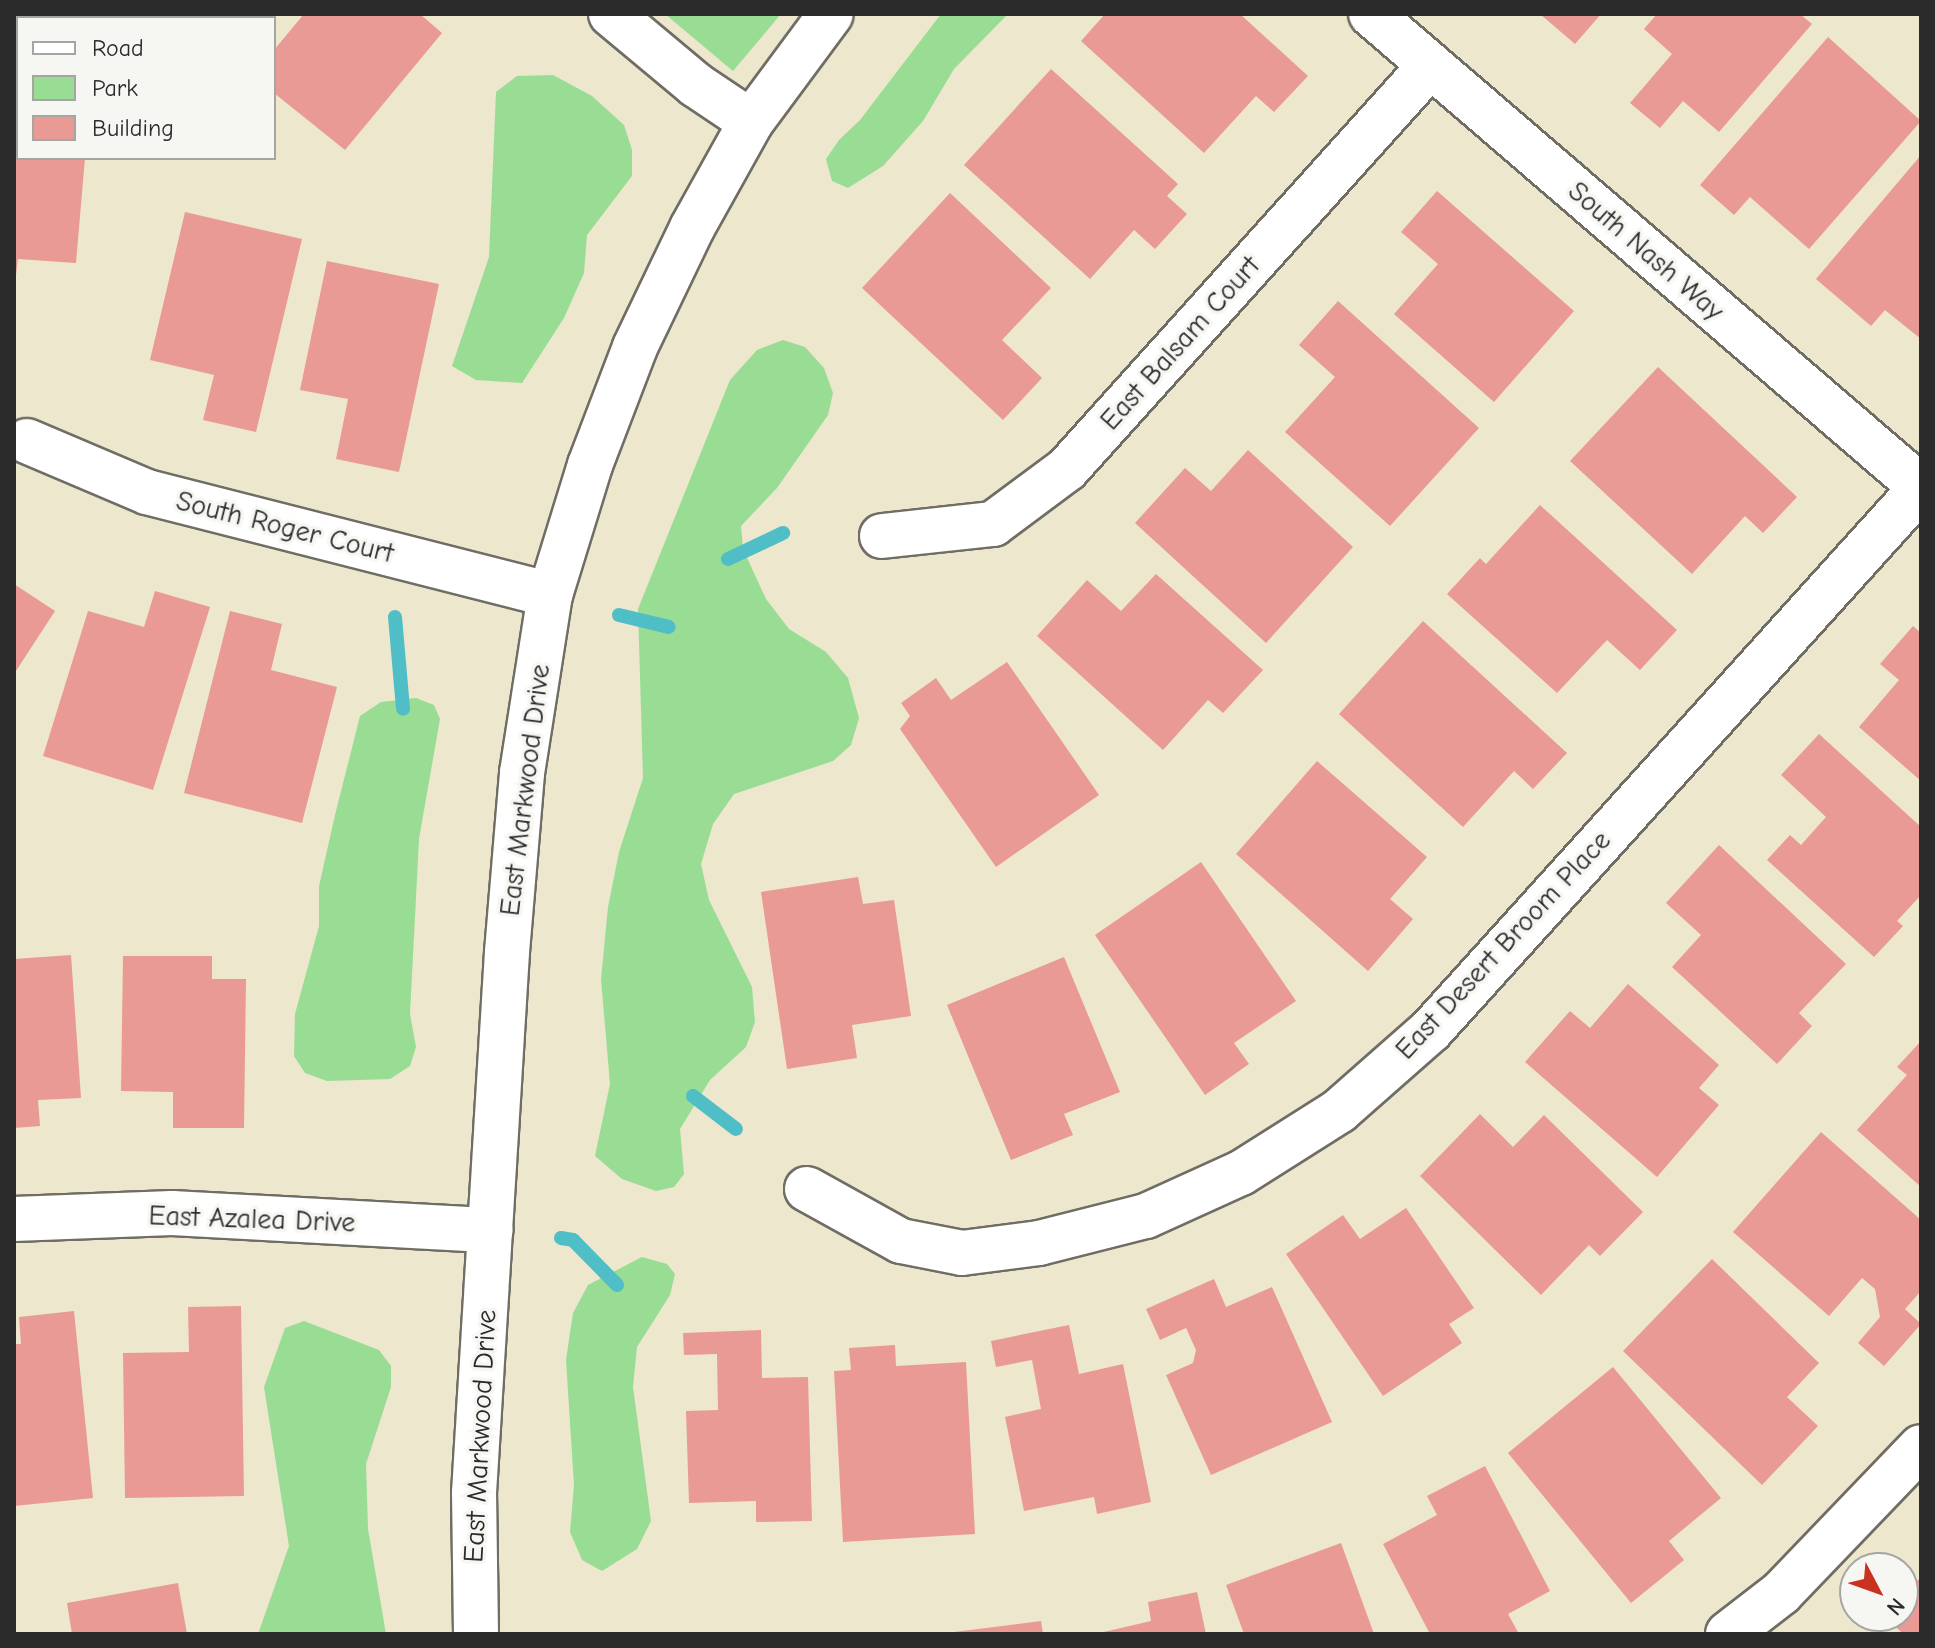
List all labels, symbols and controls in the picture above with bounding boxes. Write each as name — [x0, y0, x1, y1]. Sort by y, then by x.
legend — [16, 16, 276, 160]
text: Road — [92, 34, 144, 62]
text: Park — [92, 74, 138, 102]
text: Building — [92, 114, 174, 142]
street label: South Nash Way — [1561, 174, 1731, 328]
street label: East Balsam Court — [1093, 249, 1267, 437]
street label: South Roger Court — [173, 484, 397, 570]
street label: East Markwood Drive — [493, 662, 557, 918]
street label: East Desert Broom Place — [1388, 824, 1618, 1066]
street label: East Azalea Drive — [148, 1199, 356, 1239]
street label: East Markwood Drive — [457, 1309, 503, 1563]
north arrow — [1839, 1552, 1919, 1632]
text: N — [1881, 1592, 1910, 1620]

